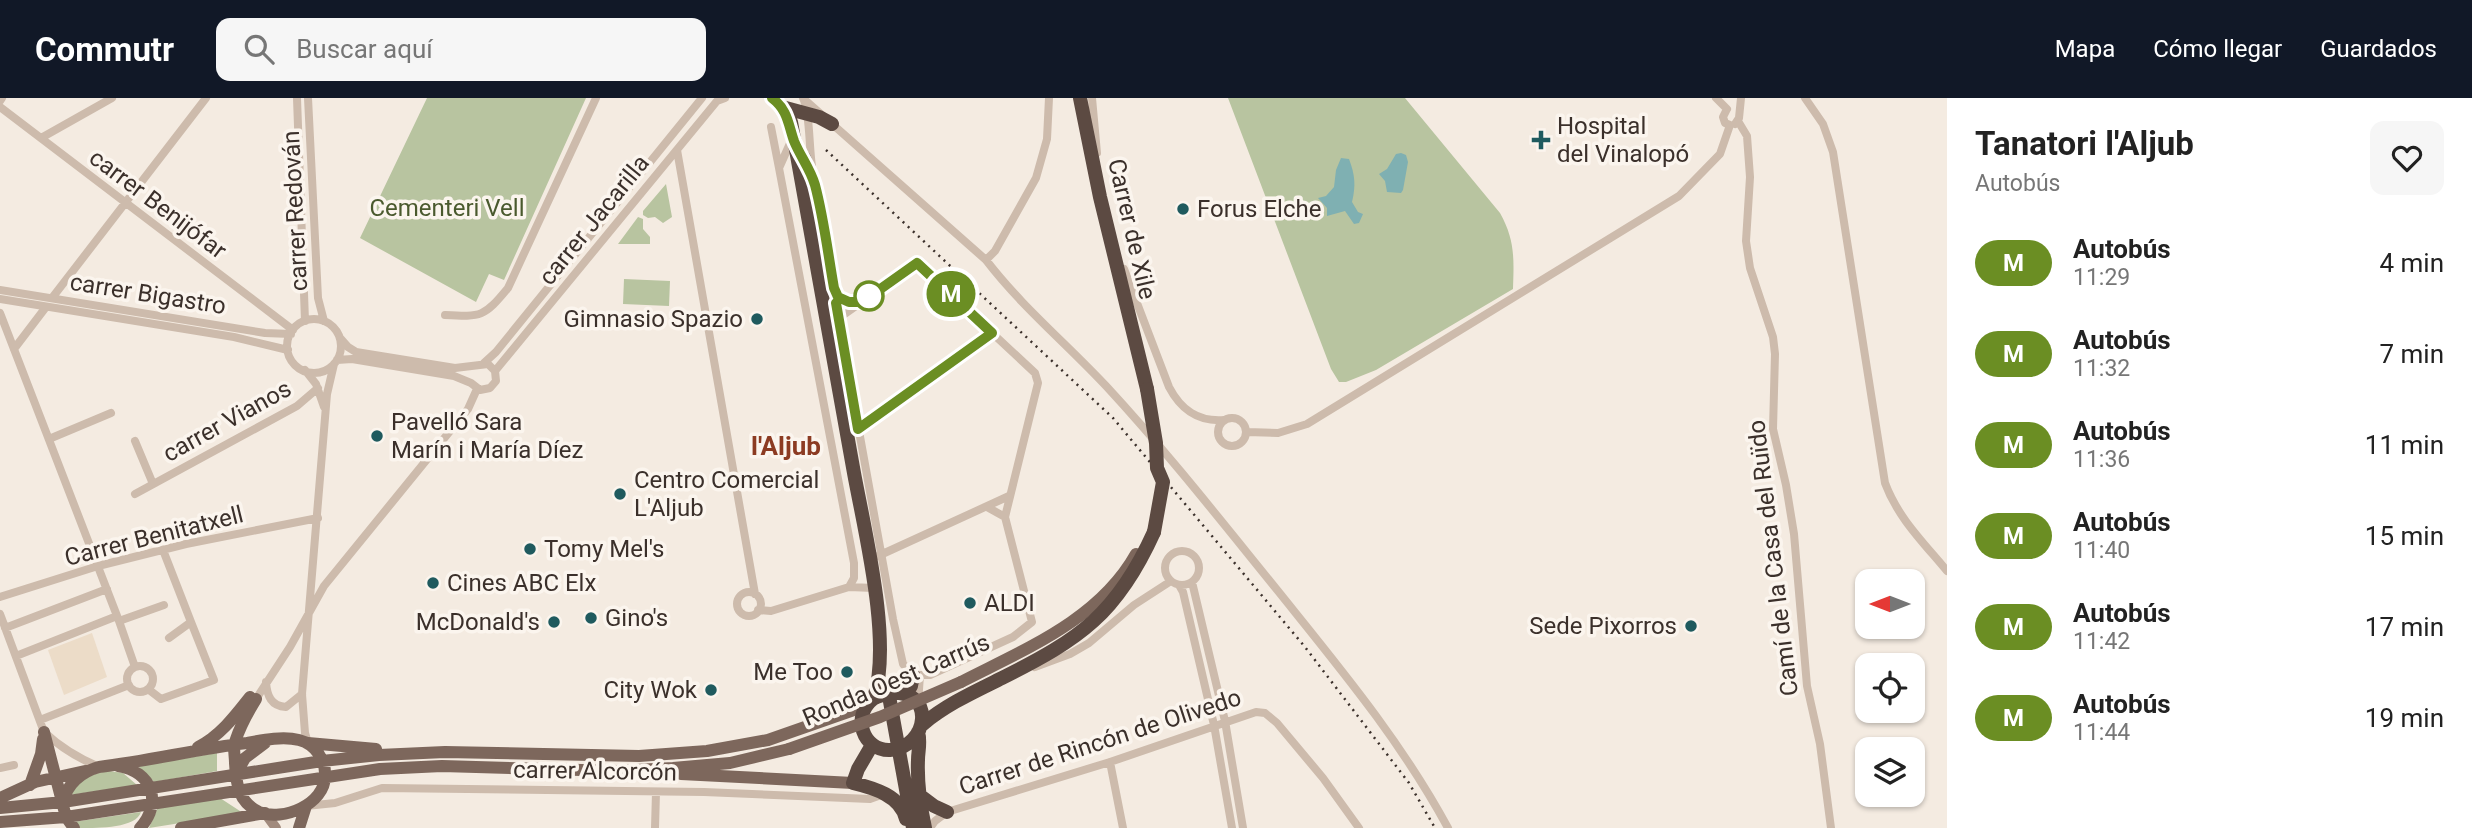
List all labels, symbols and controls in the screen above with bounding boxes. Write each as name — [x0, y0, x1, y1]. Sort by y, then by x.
search box — [216, 18, 706, 81]
text: Commutr — [35, 30, 174, 69]
icon: search — [240, 30, 278, 68]
text: Buscar aquí — [296, 34, 433, 64]
text: Mapa — [2055, 35, 2115, 63]
text: Cómo llegar — [2153, 35, 2282, 63]
text: Guardados — [2320, 35, 2437, 63]
place label: Hospital del Vinalopó — [1557, 112, 1689, 168]
button: heart — [2370, 121, 2444, 195]
text: Tanatori l'Aljub — [1975, 124, 2194, 163]
street label: carrer Redován — [277, 130, 313, 292]
marker: Hospital del Vinalopó — [1531, 130, 1551, 150]
street label: carrer Benijófar — [84, 143, 232, 265]
street label: carrer Jacarilla — [533, 149, 655, 291]
street label: Carrer de Xile — [1102, 156, 1162, 302]
text: Autobús — [1975, 170, 2060, 197]
park label: Cementeri Vell — [369, 194, 525, 222]
place label: Forus Elche — [1197, 195, 1321, 223]
marker: Forus Elche — [1175, 201, 1191, 217]
text: Autobús — [2073, 234, 2171, 264]
text: 4 min — [2379, 248, 2444, 278]
text: M — [2003, 249, 2024, 277]
text: 11:29 — [2073, 264, 2130, 291]
street label: carrer Bigastro — [68, 268, 228, 320]
line badge: M — [928, 271, 974, 317]
text: M — [940, 280, 962, 308]
unlabelled marker — [854, 281, 884, 311]
place label: Gimnasio Spazio — [563, 305, 743, 333]
marker: Gimnasio Spazio — [749, 311, 765, 327]
text: Autobús — [2073, 325, 2171, 355]
text: 7 min — [2379, 339, 2444, 369]
text: M — [2003, 340, 2024, 368]
text: 11:32 — [2073, 355, 2130, 382]
street label: carrer Vianos — [158, 374, 296, 468]
place label: Pavelló Sara Marín i María Díez — [391, 408, 584, 464]
text: Autobús — [2073, 416, 2171, 446]
street label: Camí de la Casa del Ruïdo — [1742, 418, 1804, 698]
marker: Pavelló Sara Marín i María Díez — [369, 428, 385, 444]
text: 11 min — [2365, 430, 2444, 460]
district label: l'Aljub — [751, 431, 821, 461]
text: M — [2003, 431, 2024, 459]
text: 11:36 — [2073, 446, 2130, 473]
place label: Centro Comercial L'Aljub — [634, 466, 819, 522]
marker: Centro Comercial L'Aljub — [612, 486, 628, 502]
street label: Carrer Benitatxell — [62, 500, 246, 572]
text: Autobús — [2073, 507, 2171, 537]
text: 15 min — [2365, 521, 2444, 551]
text: M — [2003, 522, 2024, 550]
place label: Tomy Mel's — [544, 535, 664, 563]
text: 11:40 — [2073, 537, 2130, 564]
marker: Tomy Mel's — [522, 541, 538, 557]
place label: Cines ABC Elx — [447, 569, 596, 597]
north arrow — [1855, 569, 1925, 639]
map controls — [1855, 569, 1925, 807]
marker: Cines ABC Elx — [425, 575, 441, 591]
place label: ALDI — [984, 589, 1035, 617]
marker: ALDI — [962, 595, 978, 611]
text: Autobús — [2073, 598, 2171, 628]
place label: Gino's — [605, 604, 668, 632]
place label: McDonald's — [416, 608, 540, 636]
marker: Gino's — [583, 610, 599, 626]
place label: Sede Pixorros — [1529, 612, 1677, 640]
text: 17 min — [2365, 612, 2444, 642]
text: M — [2003, 613, 2024, 641]
marker: McDonald's — [546, 614, 562, 630]
marker: Sede Pixorros — [1683, 618, 1699, 634]
street label: Ronda Oest Carrús — [798, 628, 994, 732]
text: 11:42 — [2073, 628, 2130, 655]
button: locate — [1855, 653, 1925, 723]
place label: Me Too — [753, 658, 833, 686]
marker: Me Too — [839, 664, 855, 680]
place label: City Wok — [604, 676, 698, 704]
marker: City Wok — [703, 682, 719, 698]
street label: Carrer de Rincón de Olivedo — [955, 683, 1245, 801]
text: Autobús — [2073, 689, 2171, 719]
text: 19 min — [2365, 703, 2444, 733]
text: M — [2003, 704, 2024, 732]
text: 11:44 — [2073, 719, 2130, 746]
button: layers — [1855, 737, 1925, 807]
street label: carrer Alcorcón — [513, 756, 677, 786]

